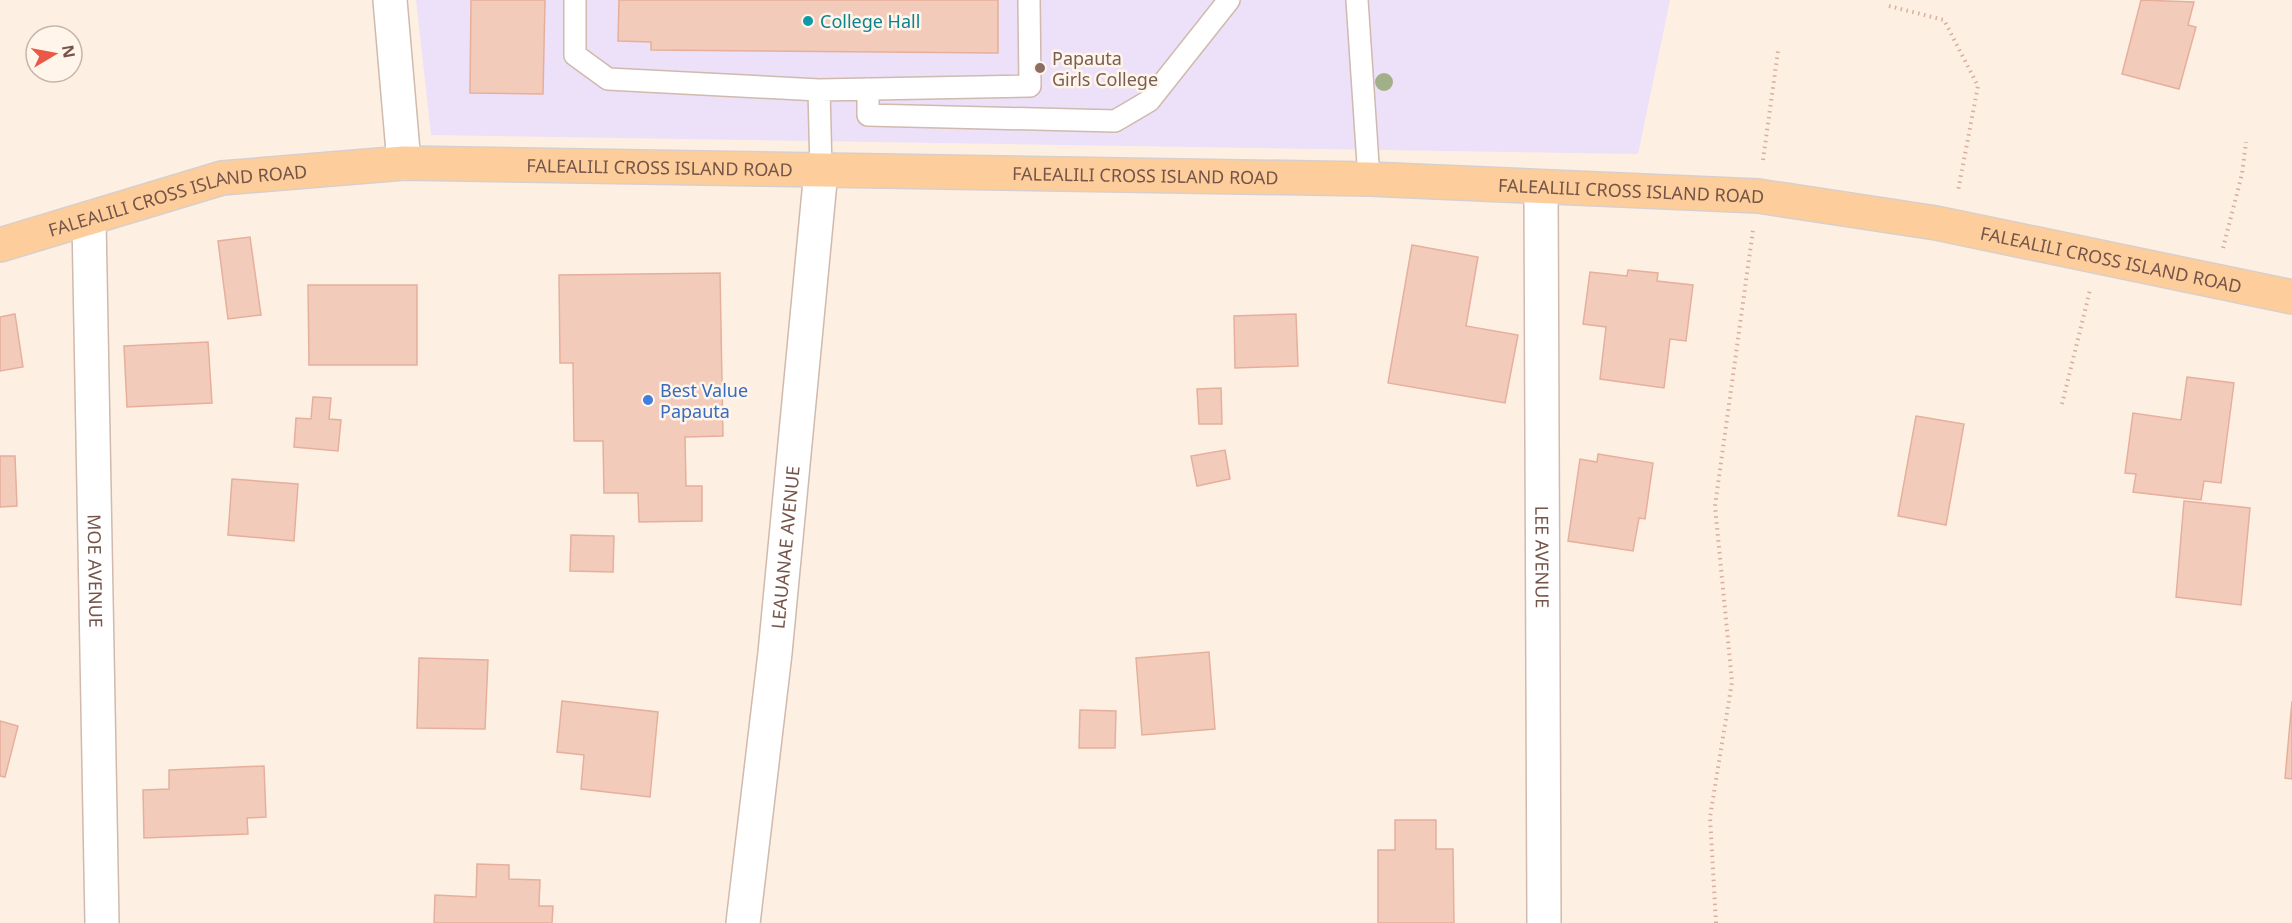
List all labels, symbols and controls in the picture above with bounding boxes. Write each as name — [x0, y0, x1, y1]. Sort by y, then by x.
place label: College Hall — [820, 9, 920, 33]
marker: College Hall — [801, 14, 815, 28]
north arrow — [24, 24, 84, 84]
text: N — [57, 43, 81, 60]
place label: Papauta Girls College — [1052, 46, 1158, 91]
marker: Papauta Girls College — [1033, 61, 1047, 75]
street label: FALEALILI CROSS ISLAND ROAD — [526, 153, 793, 181]
street label: FALEALILI CROSS ISLAND ROAD — [45, 159, 308, 242]
street label: FALEALILI CROSS ISLAND ROAD — [1012, 161, 1279, 189]
street label: FALEALILI CROSS ISLAND ROAD — [1498, 173, 1765, 208]
street label: FALEALILI CROSS ISLAND ROAD — [1978, 221, 2244, 298]
place label: Best Value Papauta — [660, 378, 748, 423]
marker: Best Value Papauta — [641, 393, 655, 407]
street label: LEAUANAE AVENUE — [765, 465, 805, 630]
street label: LEE AVENUE — [1530, 506, 1555, 608]
street label: MOE AVENUE — [82, 514, 109, 628]

